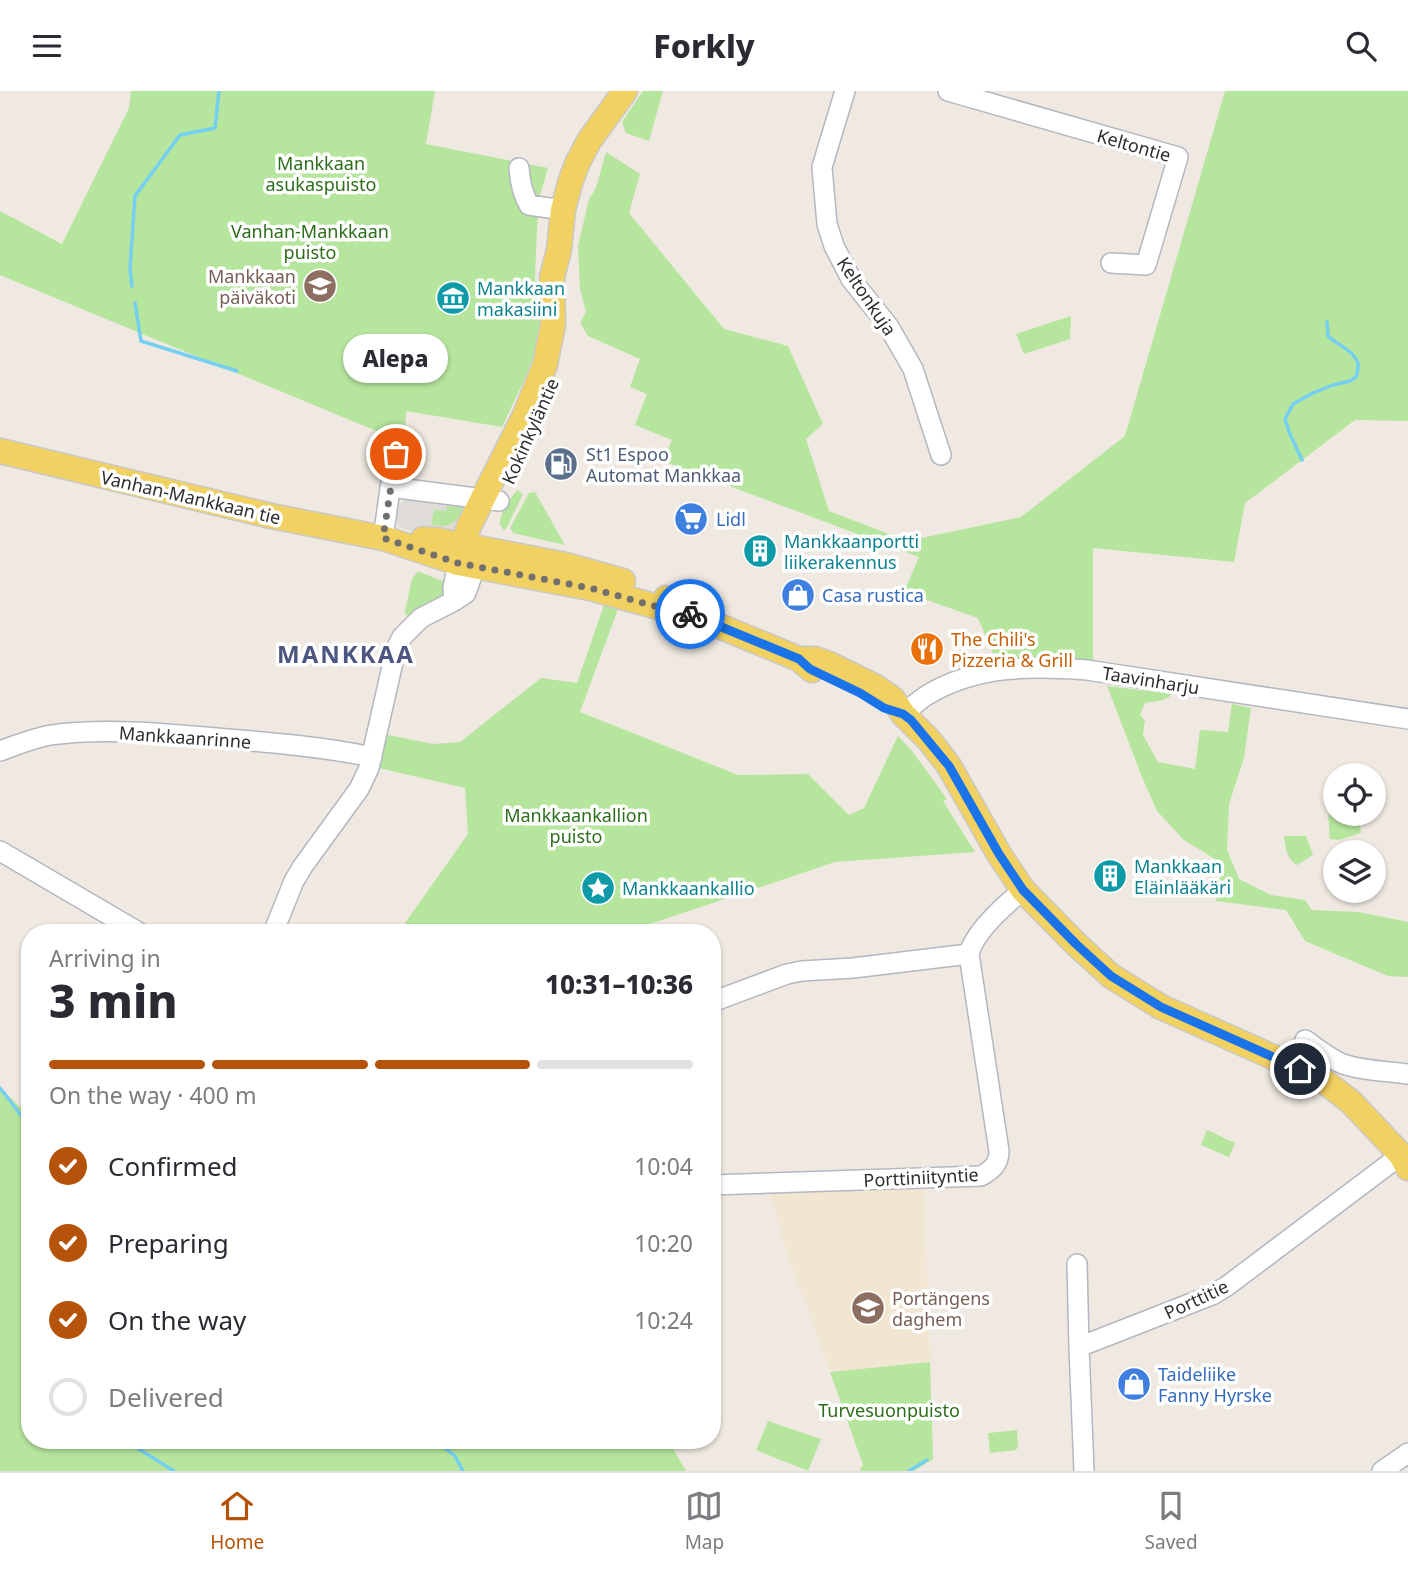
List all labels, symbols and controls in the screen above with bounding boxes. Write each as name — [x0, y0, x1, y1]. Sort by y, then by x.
text: Forkly — [653, 24, 755, 67]
icon: menu — [28, 27, 66, 65]
icon: search — [1342, 27, 1380, 65]
street label: Keltontie — [1094, 123, 1174, 167]
park label: Mankkaan asukaspuisto — [265, 151, 377, 196]
park label: Vanhan-Mankkaan puisto — [231, 219, 389, 264]
street label: Keltonkuja — [832, 252, 902, 340]
place label: Mankkaan päiväkoti — [208, 264, 296, 309]
school or university icon: Mankkaan päiväkoti — [301, 267, 339, 305]
place label: Mankkaan makasiini — [477, 276, 565, 321]
museum icon: Mankkaan makasiini — [434, 279, 472, 317]
callout: Alepa — [344, 335, 448, 384]
text: Alepa — [362, 342, 429, 374]
street label: Kokinkyläntie — [496, 374, 564, 488]
pin — [366, 424, 426, 484]
icon: bag — [377, 435, 415, 473]
place label: St1 Espoo Automat Mankkaa — [586, 442, 741, 487]
fuel station icon: St1 Espoo Automat Mankkaa — [542, 445, 580, 483]
street label: Vanhan-Mankkaan tie — [99, 465, 283, 529]
supermarket icon: Lidl — [672, 500, 710, 538]
place label: Lidl — [716, 507, 746, 531]
place label: Mankkaanportti liikerakennus — [784, 529, 919, 574]
building icon: Mankkaanportti liikerakennus — [741, 532, 779, 570]
shop icon: Casa rustica — [779, 576, 817, 614]
courier — [655, 579, 725, 649]
place label: Casa rustica — [822, 583, 924, 607]
icon: bike — [671, 595, 709, 633]
place label: The Chili's Pizzeria & Grill — [951, 627, 1073, 672]
restaurant icon: The Chili's Pizzeria & Grill — [908, 630, 946, 668]
district label: MANKKAA — [277, 637, 415, 670]
street label: Taavinharju — [1101, 660, 1201, 700]
street label: Mankkaanrinne — [118, 720, 252, 754]
map controls — [1323, 763, 1386, 903]
button: locate — [1323, 763, 1386, 826]
park label: Mankkaankallion puisto — [504, 803, 648, 848]
button: layers — [1323, 840, 1386, 903]
place label: Mankkaan Eläinlääkäri — [1134, 854, 1231, 899]
building icon: Mankkaan Eläinlääkäri — [1091, 857, 1129, 895]
place icon: Mankkaankallio — [579, 869, 617, 907]
place label: Mankkaankallio — [622, 876, 755, 900]
text: Arriving in — [49, 942, 161, 974]
text: 10:31–10:36 — [545, 966, 693, 1002]
text: 3 min — [49, 969, 178, 1031]
pin — [1270, 1039, 1330, 1099]
icon: home — [1281, 1050, 1319, 1088]
text: On the way · 400 m — [49, 1079, 256, 1111]
icon: check — [49, 1147, 87, 1185]
text: Confirmed — [108, 1148, 238, 1184]
text: 10:04 — [634, 1150, 693, 1182]
street label: Porttiniityntie — [863, 1162, 979, 1192]
icon: check — [49, 1224, 87, 1262]
text: Preparing — [108, 1225, 229, 1261]
text: 10:20 — [634, 1227, 693, 1259]
street label: Porttitie — [1160, 1274, 1232, 1324]
place label: Portängens daghem — [892, 1286, 990, 1331]
school or university icon: Portängens daghem — [849, 1289, 887, 1327]
icon: check — [49, 1301, 87, 1339]
text: On the way — [108, 1302, 246, 1338]
text: 10:24 — [634, 1304, 693, 1336]
place label: Taideliike Fanny Hyrske — [1158, 1362, 1272, 1407]
shop icon: Taideliike Fanny Hyrske — [1115, 1365, 1153, 1403]
text: Delivered — [108, 1379, 224, 1415]
park label: Turvesuonpuisto — [818, 1398, 960, 1422]
tab: Home — [210, 1487, 264, 1555]
tab: Map — [685, 1487, 724, 1555]
tab: Saved — [1145, 1487, 1198, 1555]

